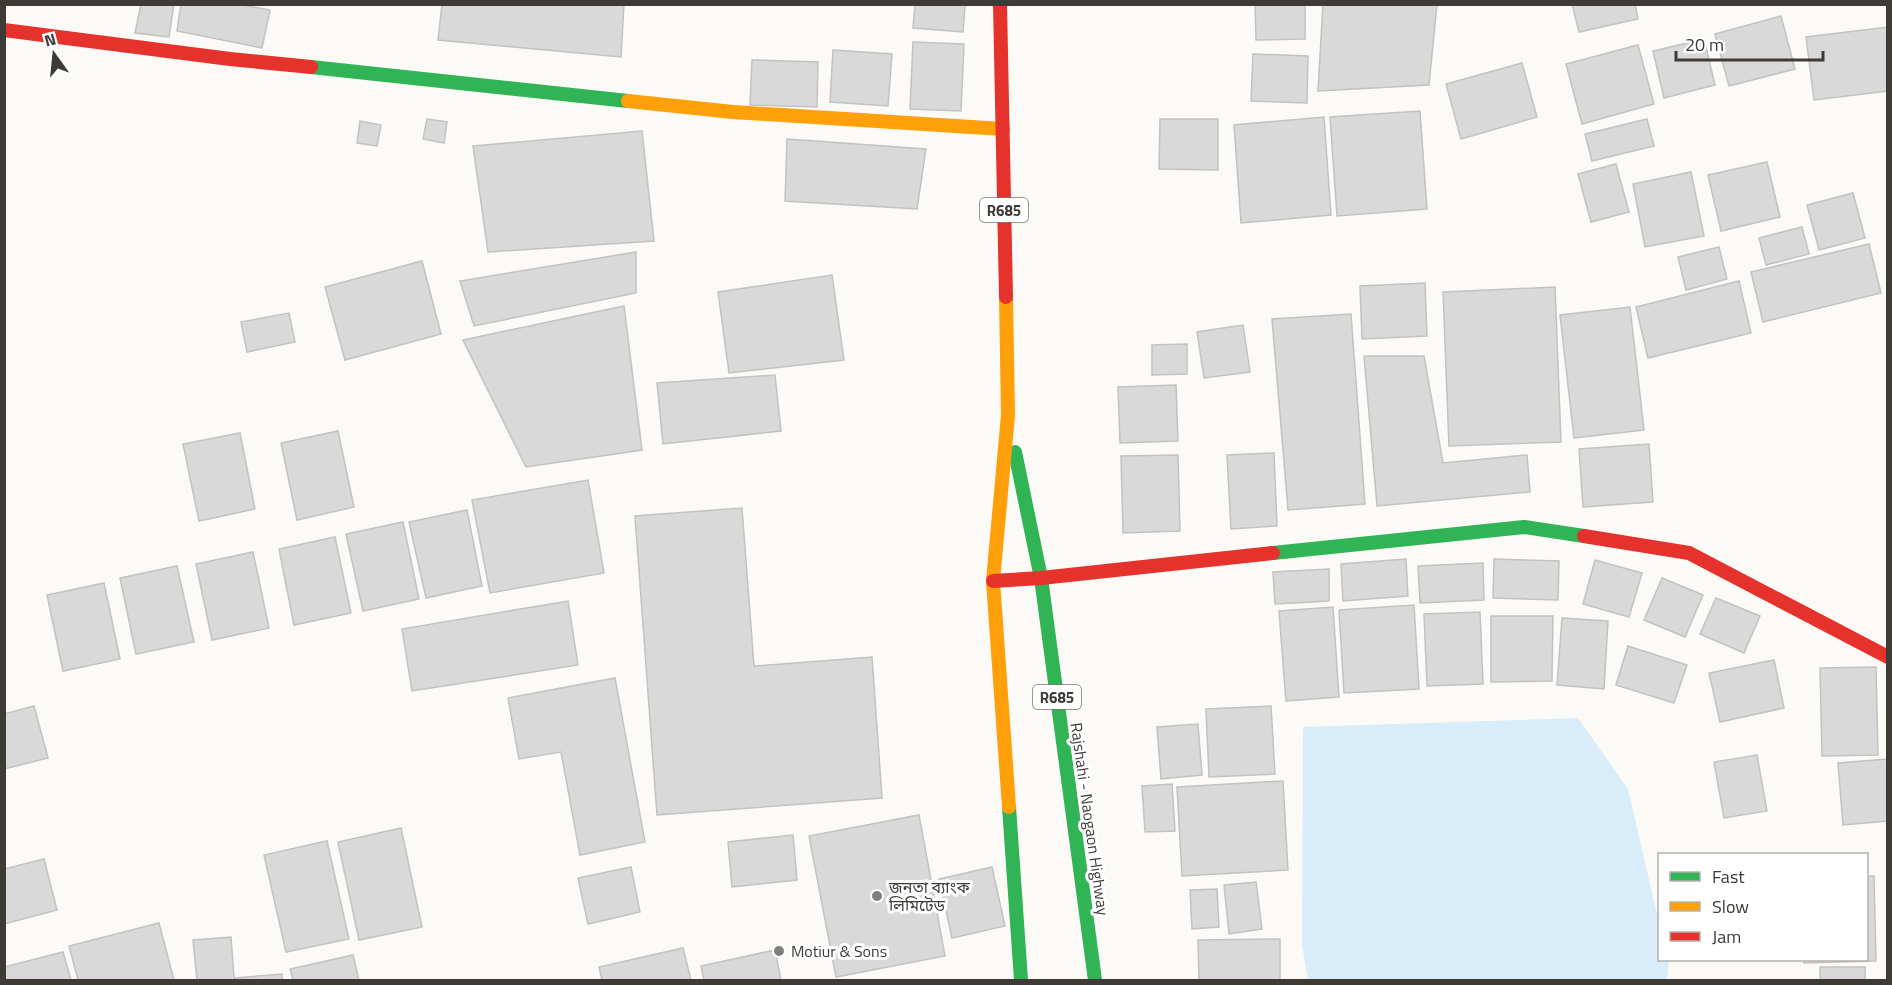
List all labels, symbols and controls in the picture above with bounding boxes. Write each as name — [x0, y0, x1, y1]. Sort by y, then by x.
north arrow — [24, 24, 84, 84]
scale bar — [1676, 24, 1823, 62]
text: N — [42, 26, 59, 53]
text: 20 m — [1685, 31, 1724, 58]
road number: R685 — [980, 198, 1028, 222]
road number: R685 — [1033, 685, 1081, 709]
street label: Rajshahi - Naogaon Highway — [1065, 721, 1115, 917]
legend — [1658, 853, 1868, 961]
text: Fast — [1712, 863, 1745, 890]
place label: জনতা ব্যাংক লিমিটেড — [888, 875, 971, 917]
marker: জনতা ব্যাংক লিমিটেড — [870, 889, 884, 903]
text: Slow — [1712, 893, 1749, 920]
text: Jam — [1712, 923, 1741, 950]
place label: Motiur & Sons — [791, 939, 887, 963]
marker: Motiur & Sons — [772, 944, 786, 958]

